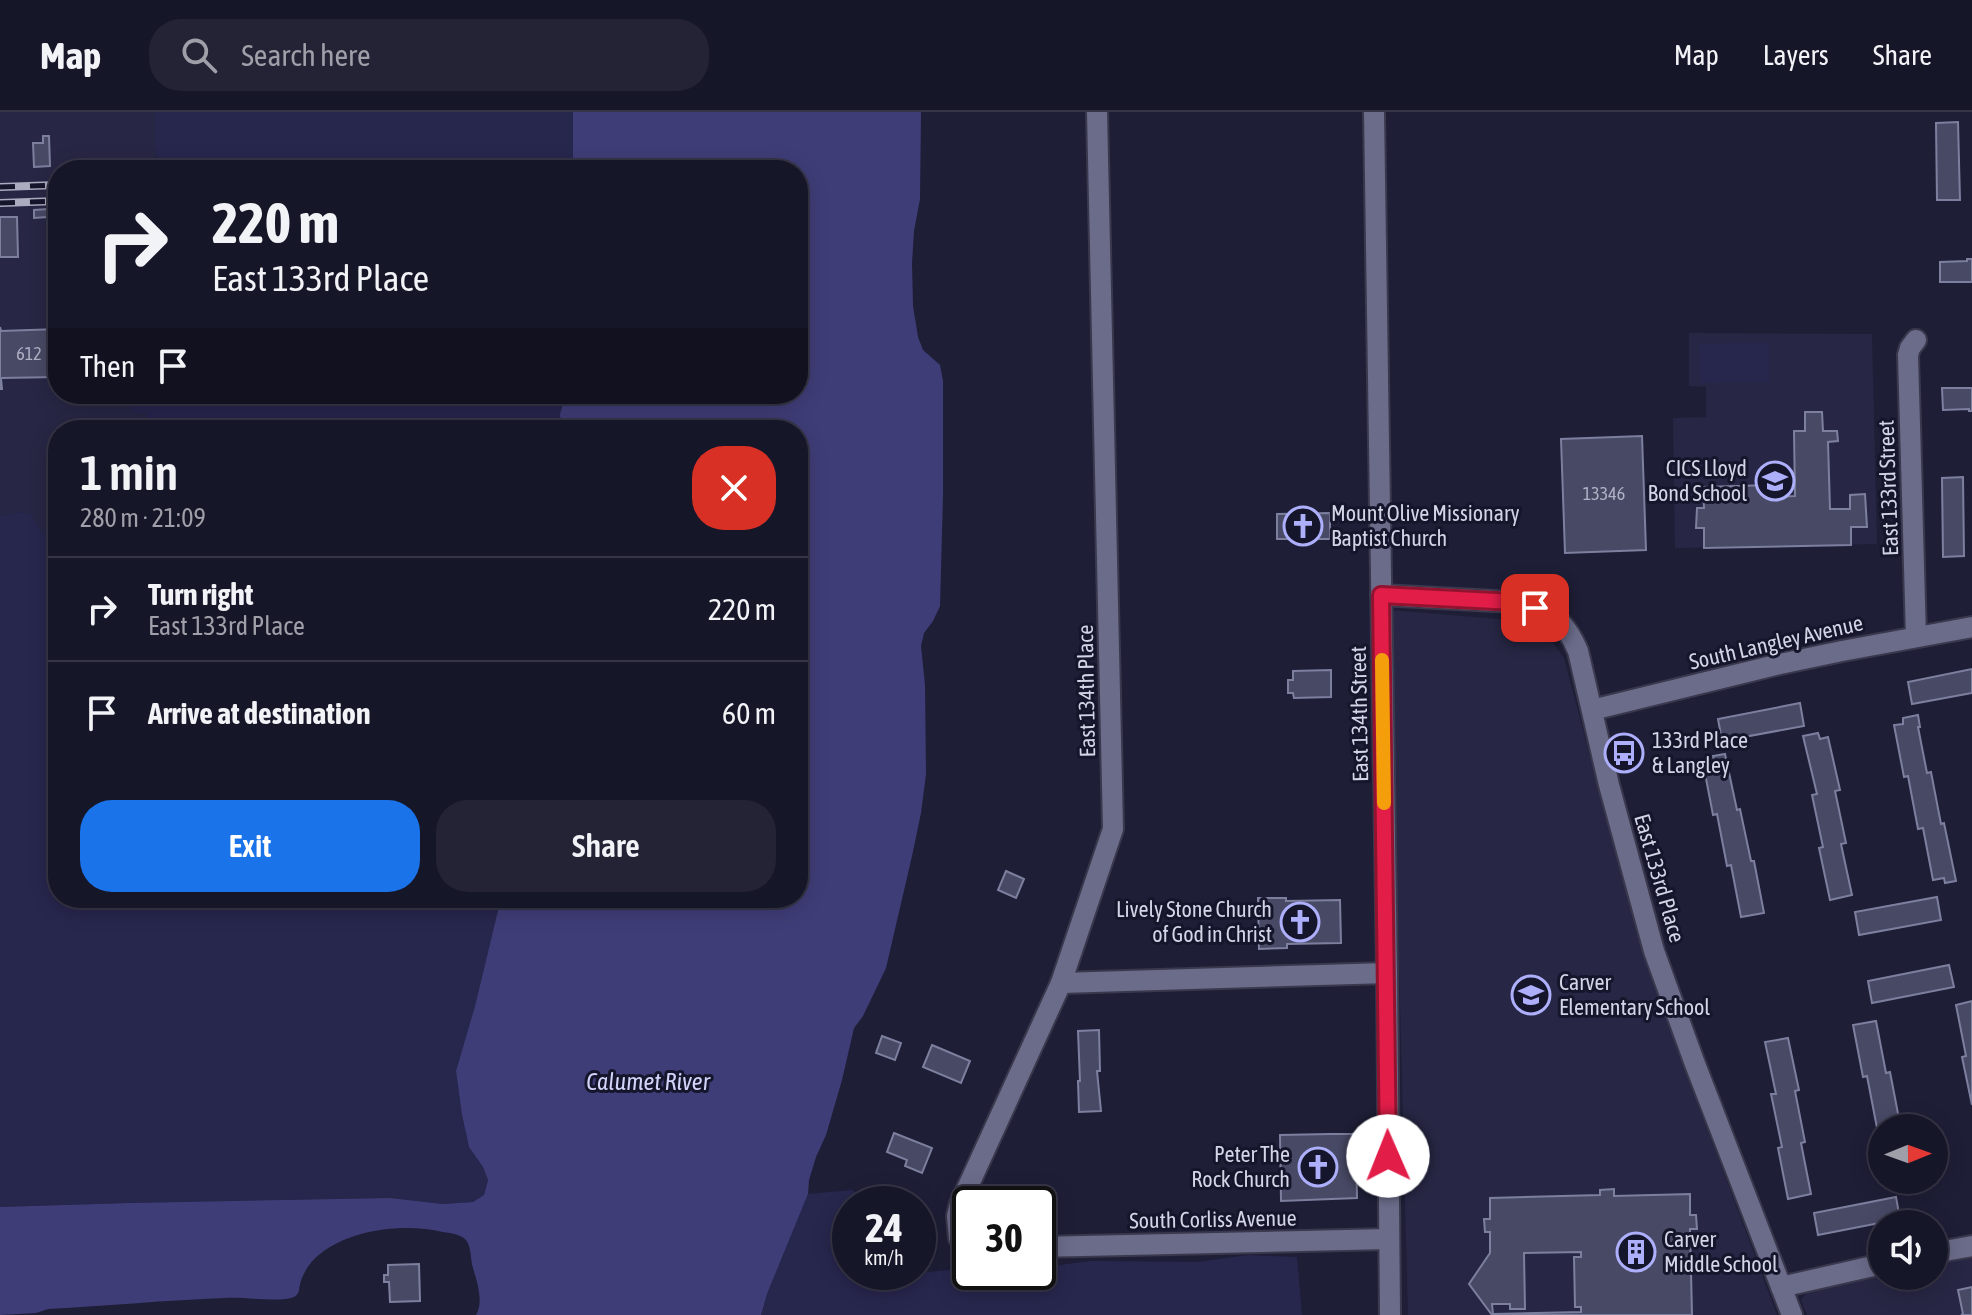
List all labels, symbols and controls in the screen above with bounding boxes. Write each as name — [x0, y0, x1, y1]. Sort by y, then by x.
search box — [149, 19, 709, 91]
icon: search — [177, 33, 221, 77]
text: Map — [40, 34, 101, 77]
text: Search here — [241, 38, 371, 72]
text: Map — [1674, 39, 1719, 71]
text: Layers — [1763, 39, 1829, 71]
text: Share — [1873, 39, 1932, 71]
text: 220 m — [212, 191, 339, 255]
icon: right — [80, 192, 184, 296]
text: East 133rd Place — [212, 257, 429, 299]
house number: 612 — [16, 343, 42, 364]
icon: arrive — [151, 344, 195, 388]
text: Then — [80, 349, 135, 383]
street label: East 133rd Street — [1873, 420, 1903, 556]
text: 1 min — [80, 445, 178, 500]
button: close — [692, 446, 776, 530]
place label: CICS Lloyd Bond School — [1648, 455, 1747, 506]
school or university icon: CICS Lloyd Bond School — [1754, 460, 1796, 502]
house number: 13346 — [1583, 483, 1625, 504]
place label: Mount Olive Missionary Baptist Church — [1331, 500, 1520, 551]
text: 280 m · 21:09 — [80, 503, 206, 533]
church icon: Mount Olive Missionary Baptist Church — [1282, 505, 1324, 547]
pin — [1501, 574, 1569, 642]
text: Turn right — [148, 577, 254, 611]
icon: arrive — [1513, 586, 1557, 630]
icon: right — [80, 587, 124, 631]
text: 220 m — [708, 592, 776, 626]
street label: South Langley Avenue — [1687, 609, 1865, 675]
text: East 133rd Place — [148, 611, 305, 641]
street label: East 134th Place — [1072, 624, 1100, 758]
street label: East 134th Street — [1345, 646, 1373, 782]
icon: arrive — [80, 691, 124, 735]
text: Arrive at destination — [148, 696, 370, 730]
text: 60 m — [722, 696, 776, 730]
place label: 133rd Place & Langley — [1652, 727, 1748, 778]
bus stop icon: 133rd Place & Langley — [1603, 732, 1645, 774]
button: Exit — [80, 800, 420, 892]
button: Share — [436, 800, 776, 892]
street label: East 133rd Place — [1629, 811, 1691, 945]
place label: Lively Stone Church of God in Christ — [1116, 896, 1272, 947]
church icon: Lively Stone Church of God in Christ — [1279, 901, 1321, 943]
place label: Carver Elementary School — [1559, 969, 1710, 1020]
school or university icon: Carver Elementary School — [1510, 974, 1552, 1016]
water label: Calumet River — [586, 1068, 711, 1095]
position arrow — [1346, 1114, 1430, 1198]
north arrow — [1868, 1114, 1948, 1194]
map controls — [1868, 1114, 1948, 1290]
place label: Peter The Rock Church — [1191, 1141, 1290, 1192]
church icon: Peter The Rock Church — [1297, 1146, 1339, 1188]
speed limit sign: 30 — [952, 1186, 1056, 1290]
text: 24 — [865, 1205, 903, 1250]
street label: South Corliss Avenue — [1129, 1205, 1297, 1233]
button: sound — [1868, 1210, 1948, 1290]
place label: Carver Middle School — [1664, 1226, 1778, 1277]
building icon: Carver Middle School — [1615, 1231, 1657, 1273]
text: km/h — [864, 1246, 904, 1269]

